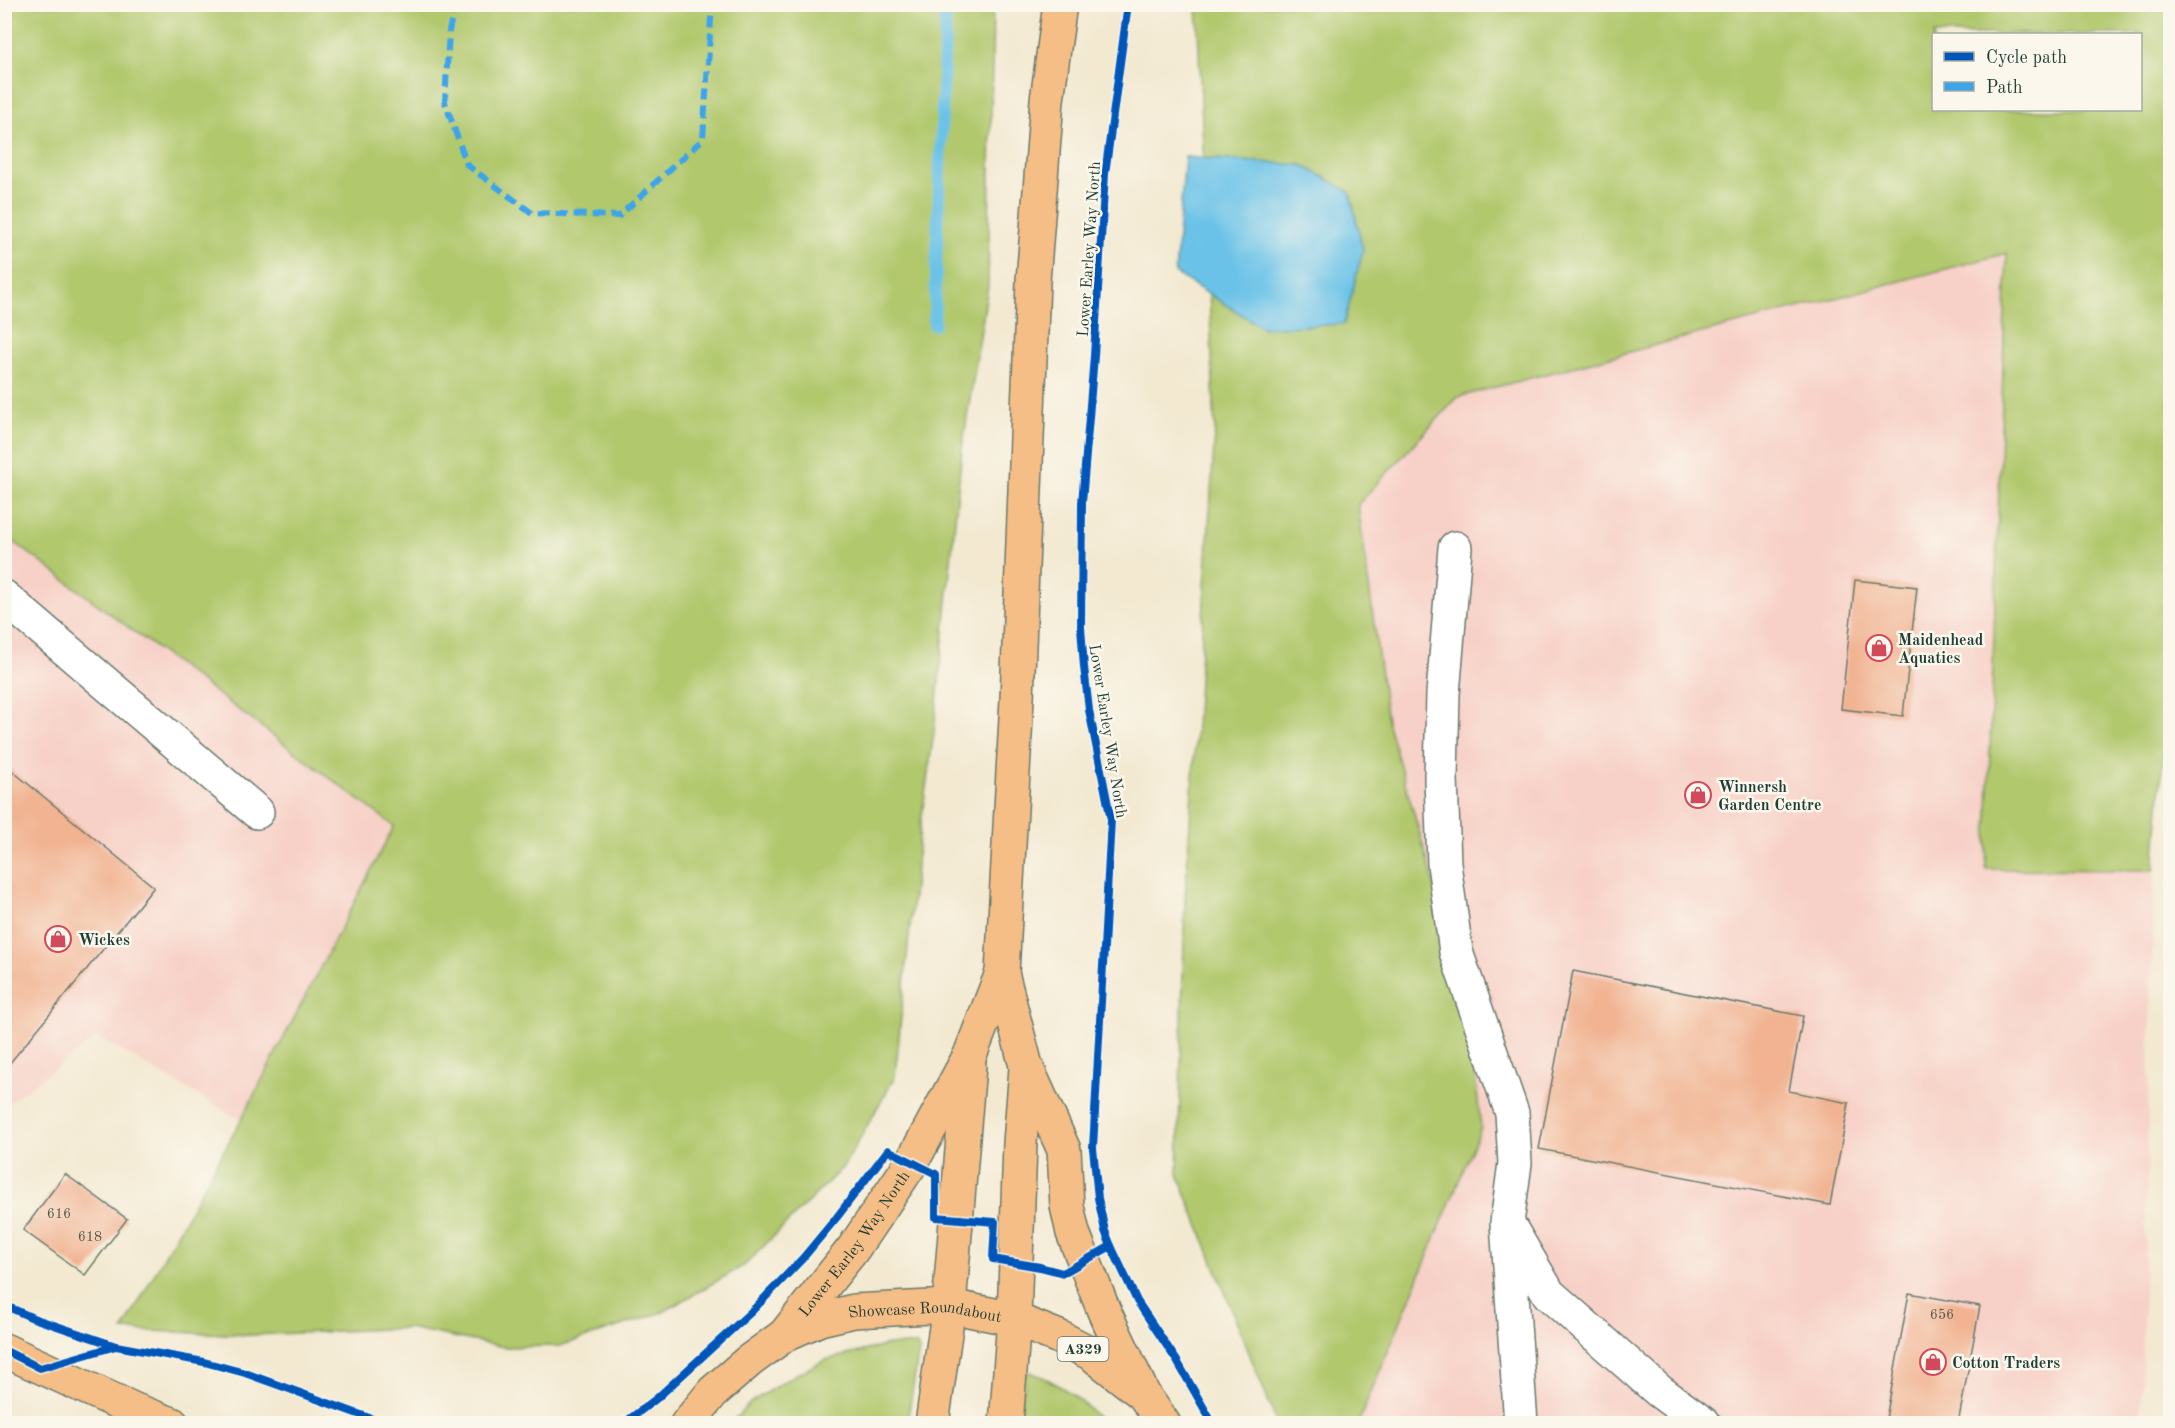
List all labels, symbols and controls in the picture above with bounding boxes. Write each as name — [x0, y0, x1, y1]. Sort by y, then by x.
legend — [1932, 33, 2142, 111]
text: Cycle path — [1986, 49, 2067, 67]
text: Path — [1986, 79, 2023, 97]
street label: Lower Earley Way North — [1076, 160, 1104, 338]
shop icon: Maidenhead Aquatics — [1864, 633, 1894, 663]
place label: Maidenhead Aquatics — [1898, 633, 1984, 667]
street label: Lower Earley Way North — [1085, 643, 1129, 820]
shop icon: Winnersh Garden Centre — [1683, 780, 1713, 810]
place label: Winnersh Garden Centre — [1718, 780, 1821, 814]
shop icon: Wickes — [43, 924, 73, 954]
place label: Wickes — [78, 933, 130, 949]
street label: Lower Earley Way North — [797, 1168, 914, 1320]
house number: 616 — [47, 1207, 71, 1221]
house number: 618 — [78, 1230, 102, 1244]
street label: Showcase Roundabout — [847, 1300, 1003, 1326]
house number: 656 — [1930, 1308, 1954, 1322]
road number: A329 — [1058, 1337, 1108, 1361]
shop icon: Cotton Traders — [1918, 1347, 1948, 1377]
place label: Cotton Traders — [1952, 1356, 2060, 1372]

